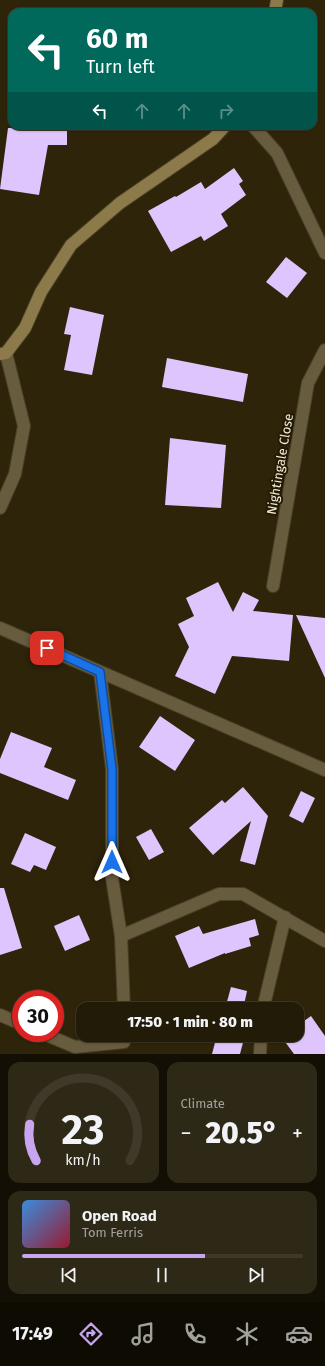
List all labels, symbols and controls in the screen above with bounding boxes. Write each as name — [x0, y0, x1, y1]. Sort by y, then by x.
text: 60 m — [86, 22, 148, 55]
icon: left — [20, 24, 72, 76]
text: Turn left — [86, 56, 155, 78]
icon: left — [89, 100, 111, 122]
icon: ahead — [131, 100, 153, 122]
icon: ahead — [173, 100, 195, 122]
icon: right — [215, 100, 237, 122]
street label: Nightingale Close — [264, 412, 296, 516]
pin — [30, 631, 64, 665]
icon: arrive — [36, 637, 58, 659]
position arrow — [91, 841, 133, 883]
speed limit sign: 30 — [12, 990, 64, 1042]
text: 17:50 · 1 min · 80 m — [127, 1013, 253, 1031]
text: Climate — [181, 1096, 225, 1111]
text: 23 — [62, 1104, 105, 1154]
text: 20.5° — [205, 1115, 278, 1151]
text: − — [181, 1120, 192, 1147]
text: + — [292, 1120, 303, 1147]
text: km/h — [66, 1151, 101, 1168]
text: Open Road — [82, 1207, 157, 1225]
text: Tom Ferris — [82, 1225, 143, 1240]
icon: previous — [58, 1264, 80, 1286]
icon: pause — [151, 1264, 173, 1286]
icon: next — [245, 1264, 267, 1286]
icon: directions — [77, 1320, 105, 1348]
icon: music — [129, 1320, 157, 1348]
icon: phone — [181, 1320, 209, 1348]
icon: climate — [233, 1320, 261, 1348]
icon: car — [285, 1320, 313, 1348]
text: 17:49 — [12, 1323, 53, 1345]

